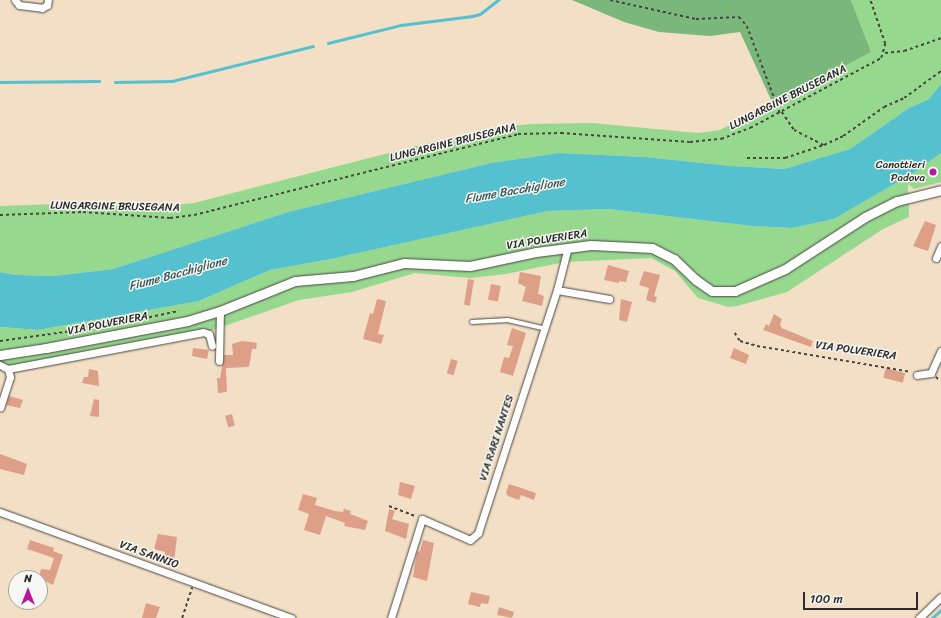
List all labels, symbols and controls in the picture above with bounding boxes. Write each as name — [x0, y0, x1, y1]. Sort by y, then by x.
street label: LUNGARGINE BRUSEGANA — [727, 63, 849, 133]
street label: LUNGARGINE BRUSEGANA — [389, 121, 517, 165]
place label: Canottieri Padova — [876, 159, 925, 185]
marker: Canottieri Padova — [928, 167, 938, 177]
water label: Fiume Bacchiglione — [464, 175, 566, 207]
street label: LUNGARGINE BRUSEGANA — [50, 199, 180, 215]
street label: VIA POLVERIERA — [505, 227, 589, 253]
water label: Fiume Bacchiglione — [127, 254, 229, 294]
street label: VIA POLVERIERA — [66, 310, 150, 338]
street label: VIA POLVERIERA — [814, 339, 898, 363]
street label: VIA RARI NANTES — [477, 394, 517, 482]
street label: VIA SANNIO — [118, 538, 180, 572]
text: N — [24, 569, 32, 588]
north arrow — [8, 570, 48, 610]
scale bar — [805, 584, 920, 610]
text: 100 m — [810, 588, 843, 610]

